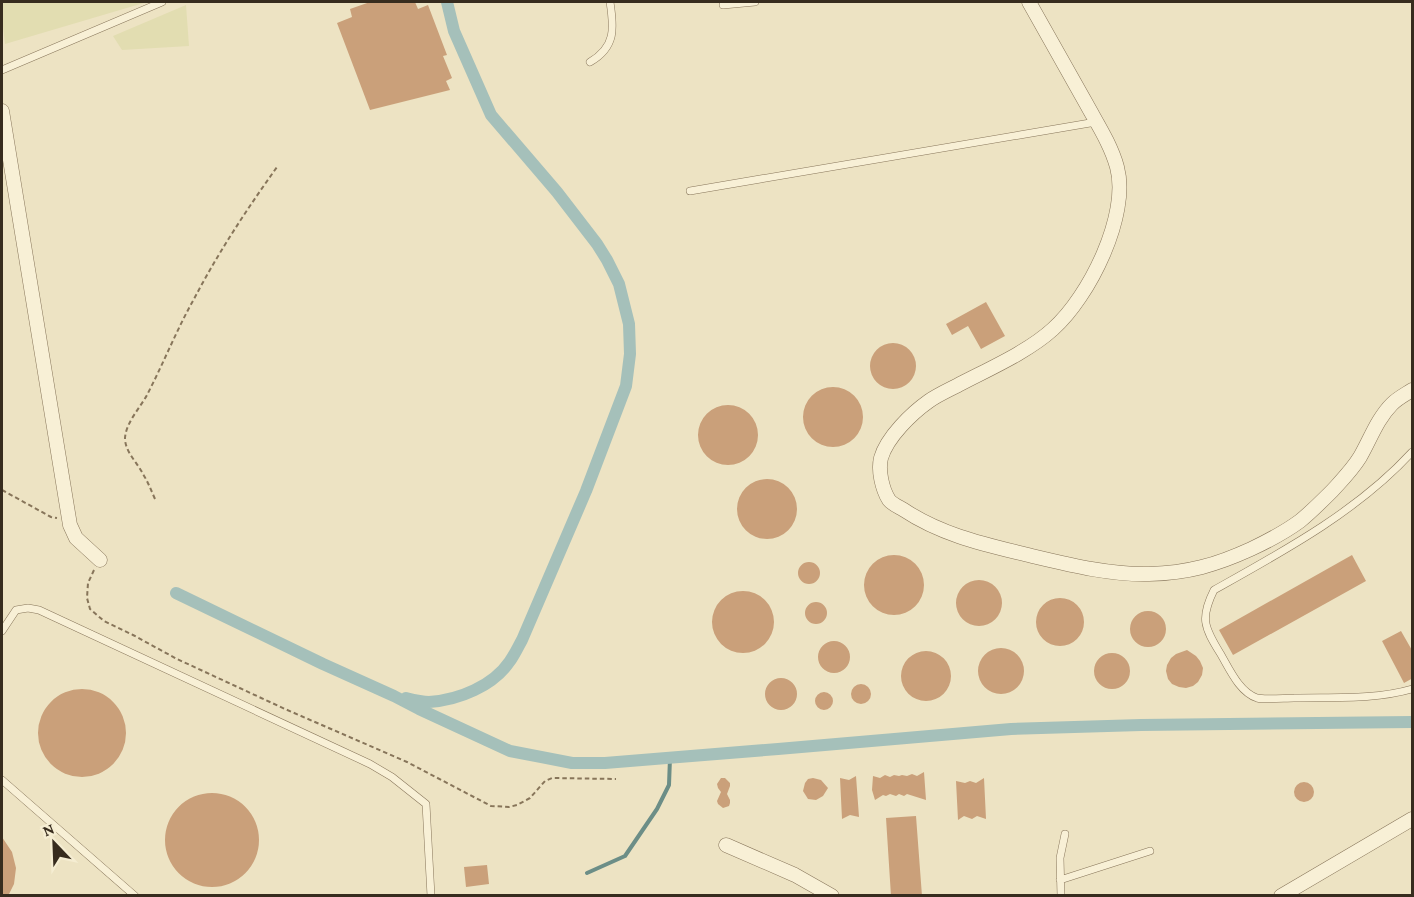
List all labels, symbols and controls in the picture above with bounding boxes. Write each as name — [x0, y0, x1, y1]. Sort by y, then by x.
north arrow — [24, 813, 84, 873]
text: N — [40, 820, 57, 840]

